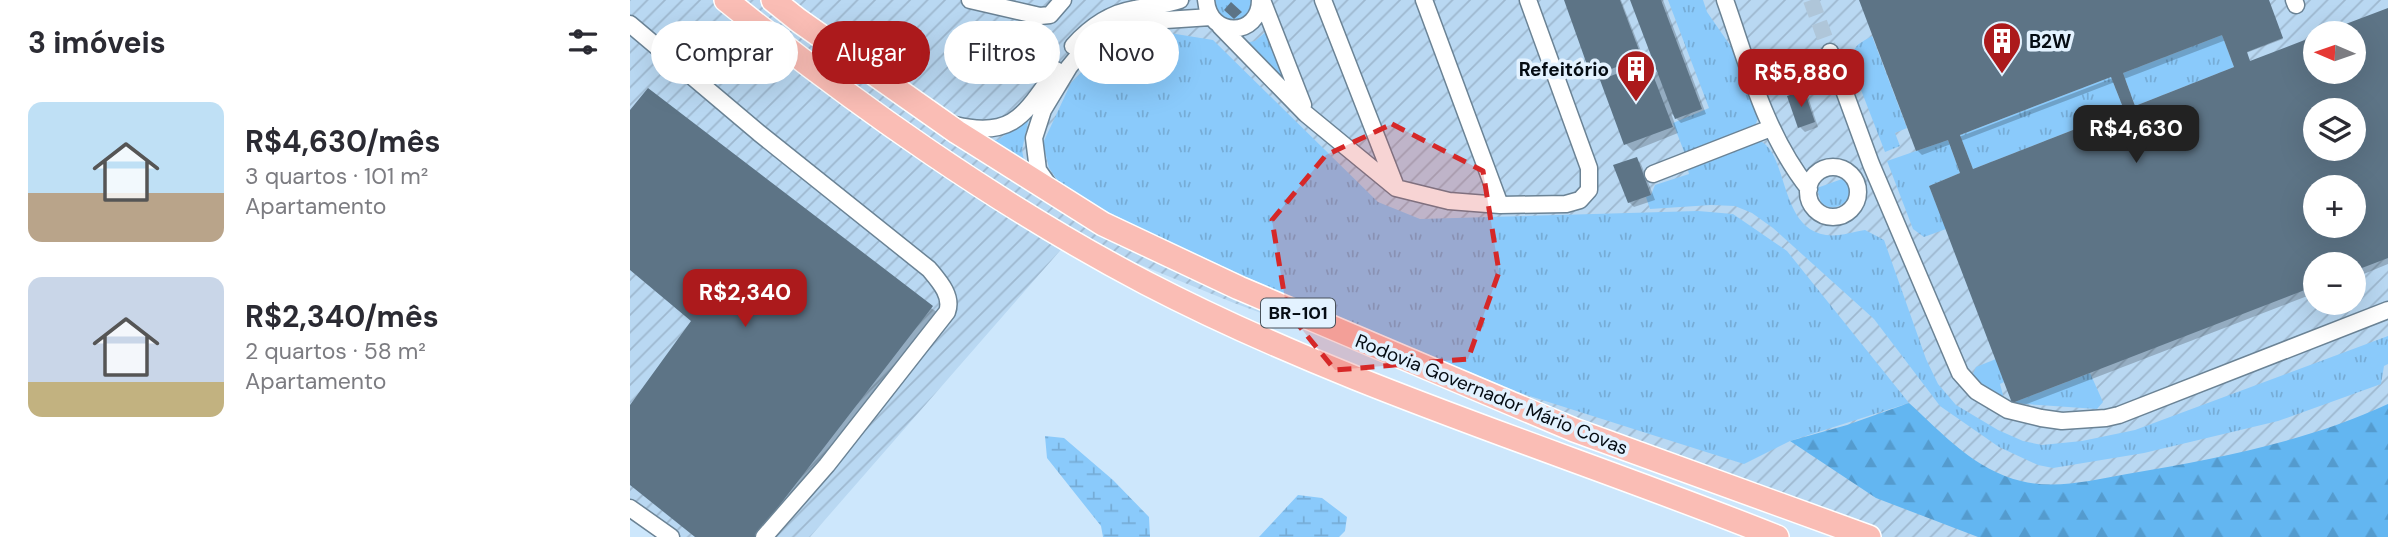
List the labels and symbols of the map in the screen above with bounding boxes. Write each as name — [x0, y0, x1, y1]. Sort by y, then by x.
building icon: B2W — [1981, 20, 2023, 75]
north arrow — [2303, 21, 2366, 84]
place label: B2W — [2029, 29, 2071, 54]
building icon: Refeitório — [1615, 48, 1657, 103]
pin: R$5,880 — [1736, 50, 1866, 109]
place label: Refeitório — [1519, 57, 1609, 82]
pin: R$4,630 — [2071, 106, 2201, 165]
pin: R$2,340 — [680, 270, 810, 329]
road number: BR-101 — [1261, 298, 1335, 328]
street label: Rodovia Governador Mário Covas — [1352, 328, 1632, 461]

